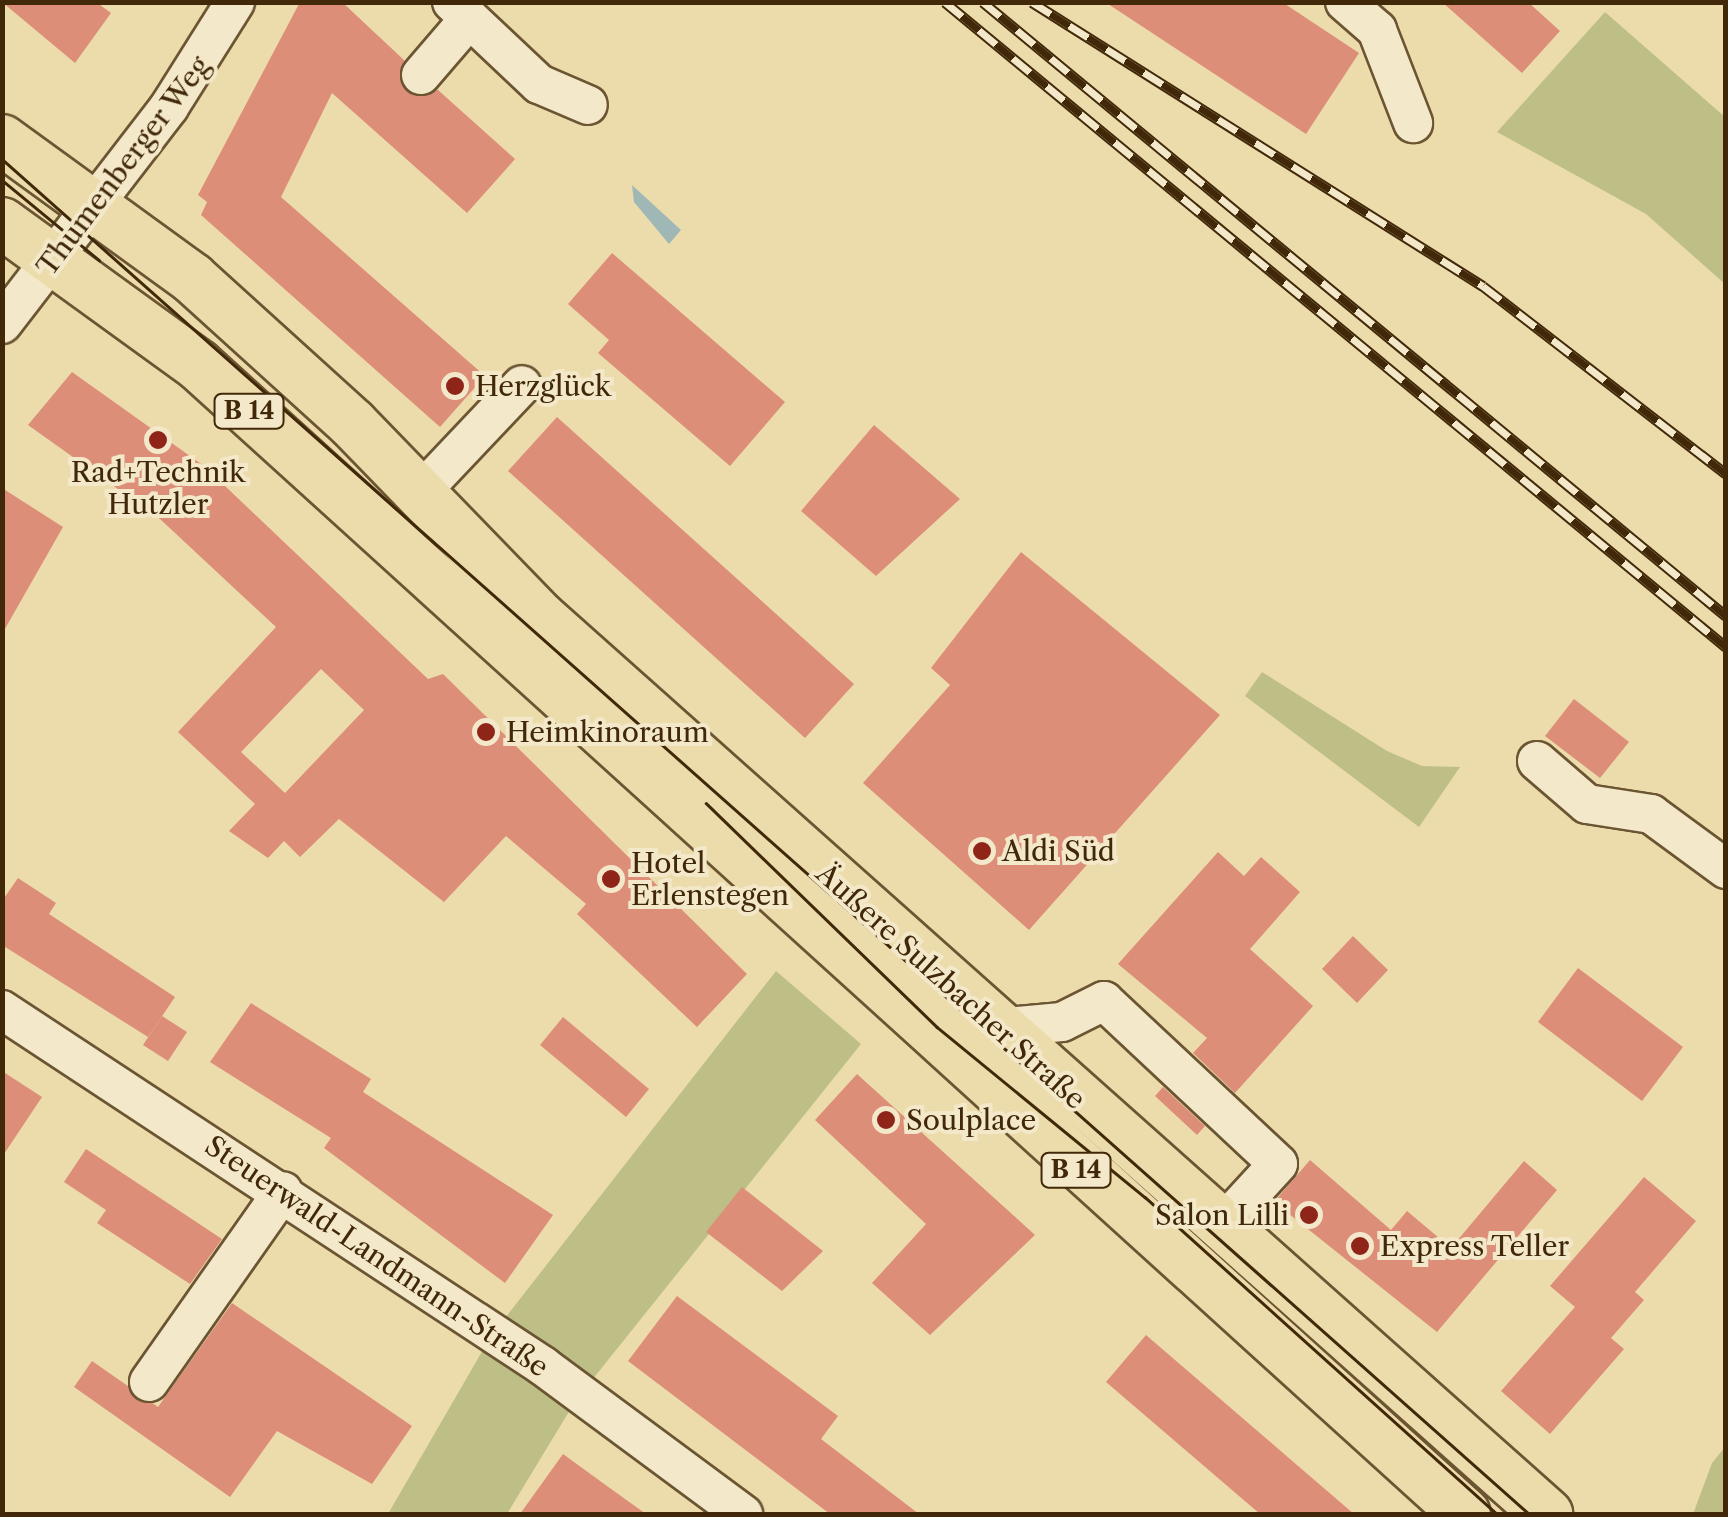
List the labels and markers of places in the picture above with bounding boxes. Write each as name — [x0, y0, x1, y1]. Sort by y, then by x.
place label: Herzglück — [475, 369, 611, 403]
marker: Herzglück — [444, 375, 466, 397]
marker: Rad+Technik Hutzler — [147, 429, 169, 451]
place label: Rad+Technik Hutzler — [71, 455, 245, 521]
place label: Heimkinoraum — [506, 715, 709, 749]
marker: Heimkinoraum — [475, 721, 497, 743]
place label: Aldi Süd — [1002, 834, 1115, 868]
marker: Aldi Süd — [971, 840, 993, 862]
place label: Hotel Erlenstegen — [631, 846, 789, 912]
marker: Hotel Erlenstegen — [600, 868, 622, 890]
place label: Soulplace — [906, 1103, 1036, 1137]
marker: Soulplace — [875, 1109, 897, 1131]
place label: Salon Lilli — [1155, 1198, 1289, 1232]
marker: Salon Lilli — [1298, 1204, 1320, 1226]
place label: Express Teller — [1380, 1229, 1570, 1263]
marker: Express Teller — [1349, 1235, 1371, 1257]

